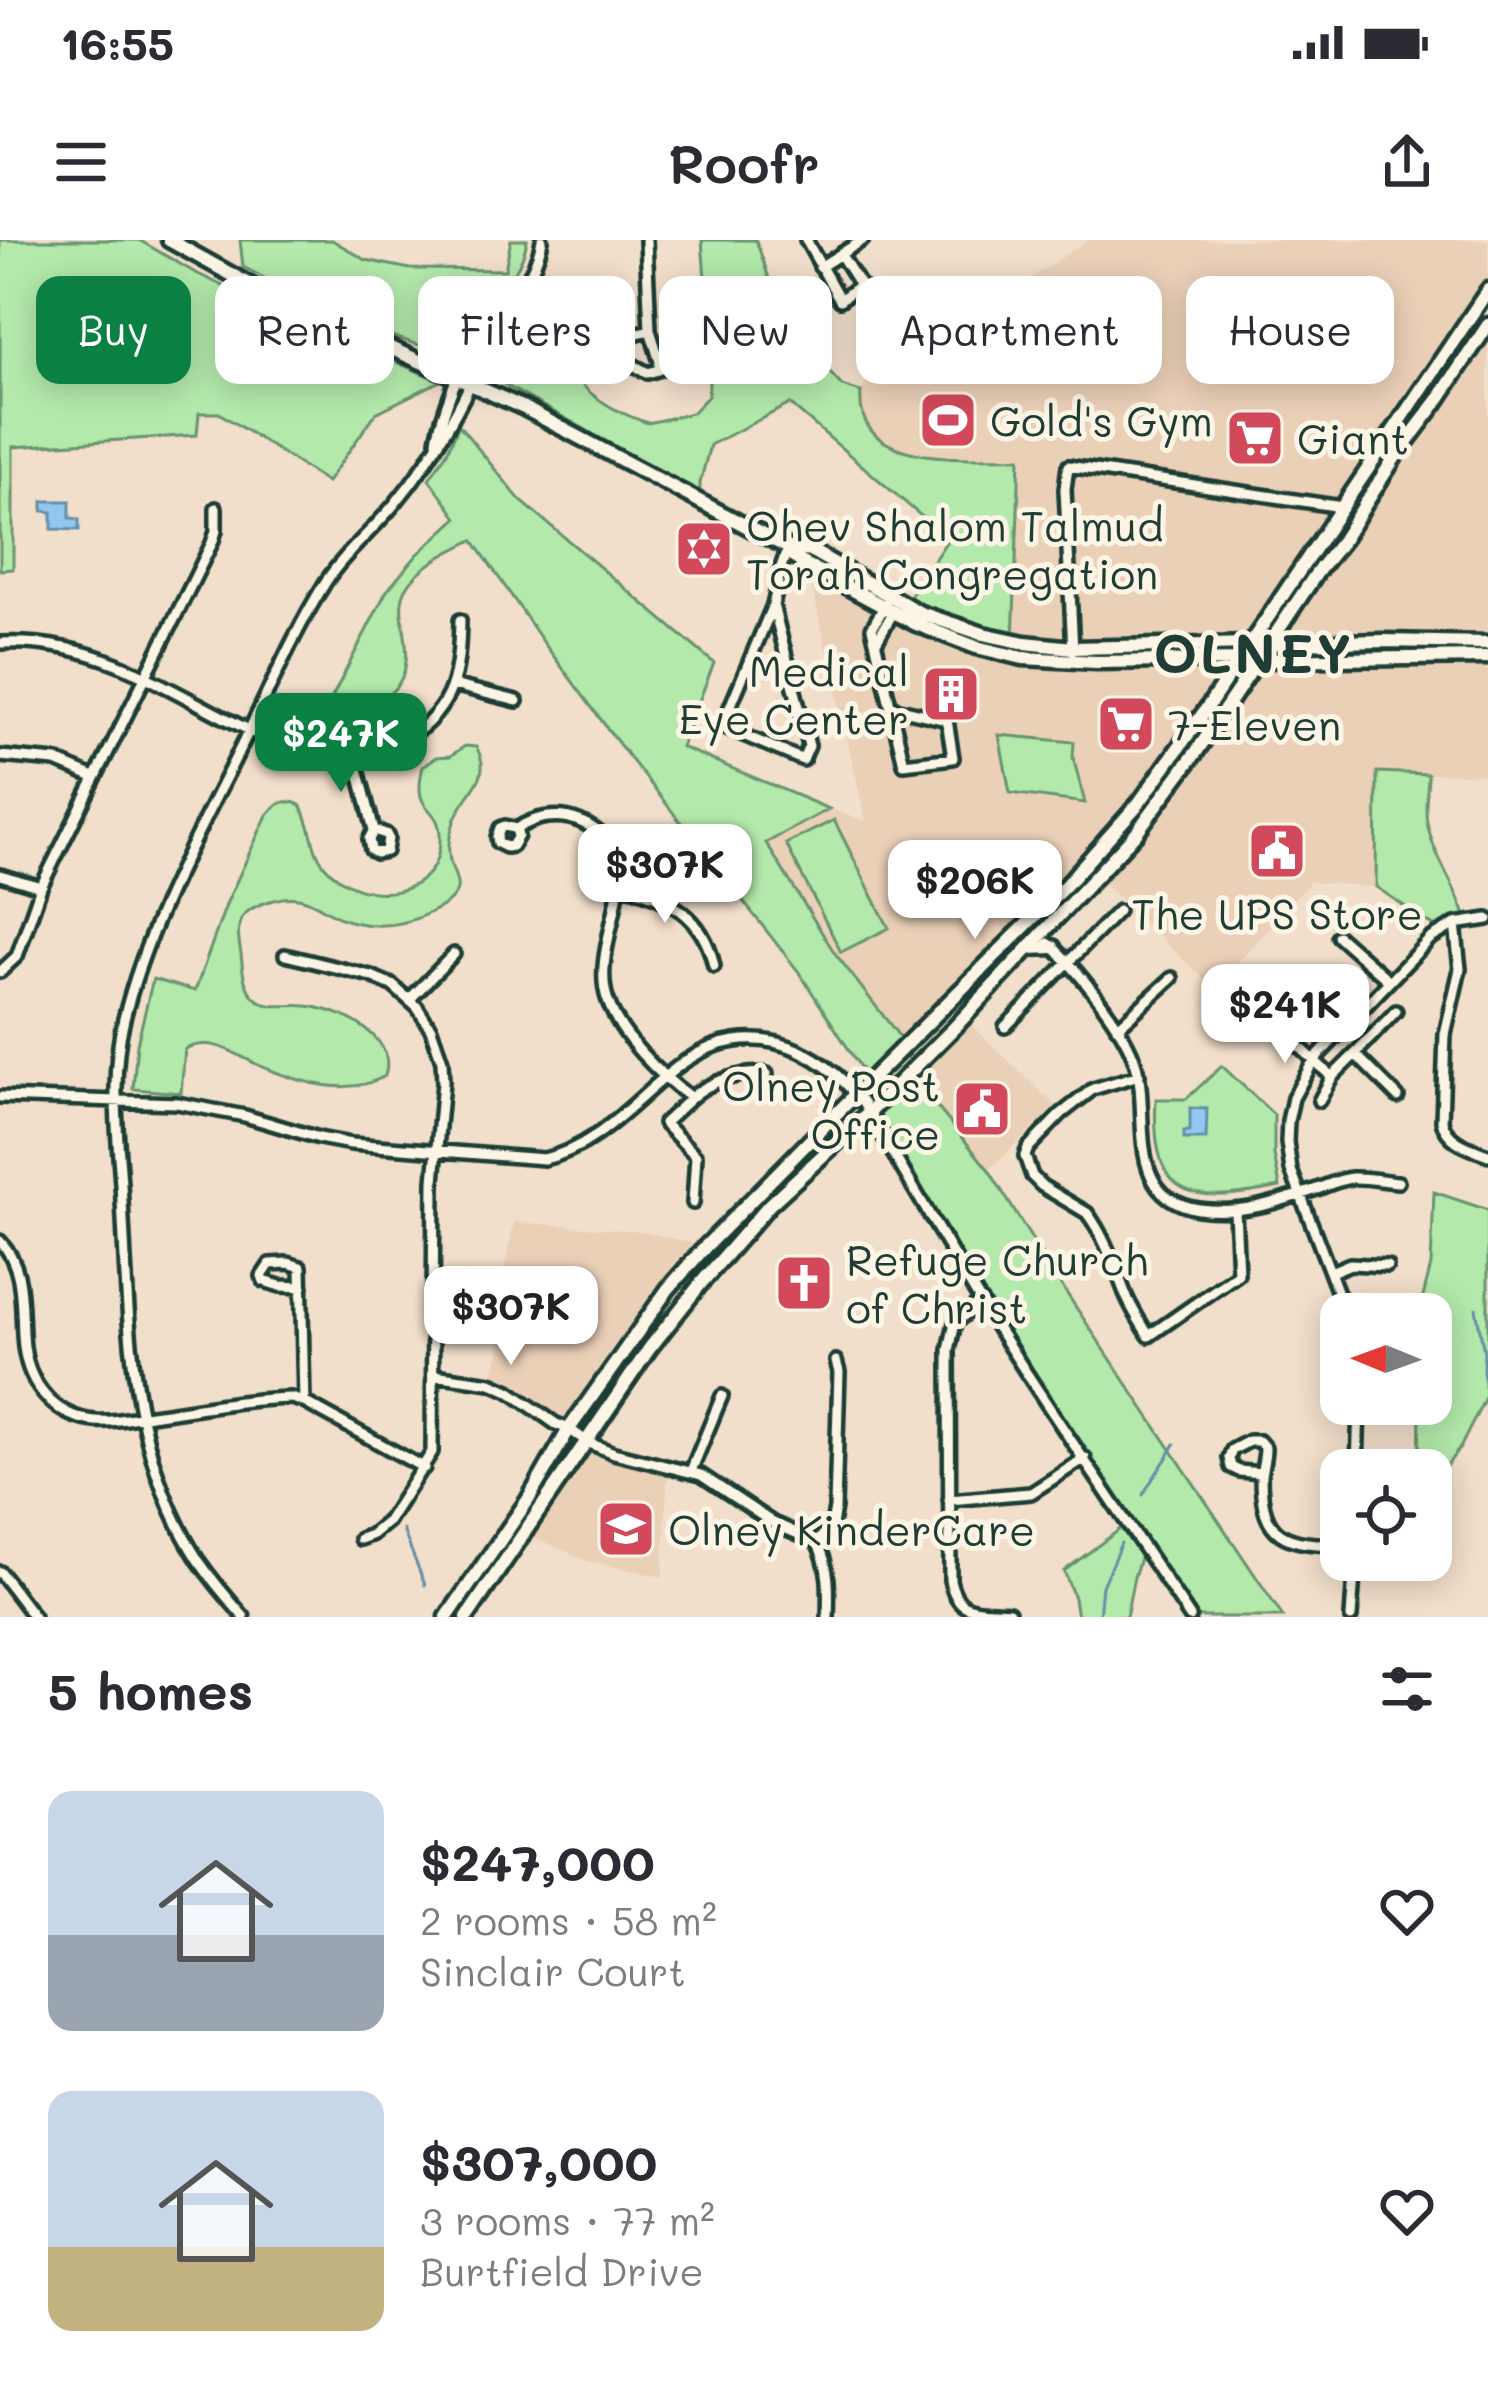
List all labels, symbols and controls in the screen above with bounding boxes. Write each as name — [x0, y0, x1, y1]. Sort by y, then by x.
text: 16:55 — [60, 13, 174, 71]
text: Roofr — [668, 127, 820, 198]
icon: menu — [48, 129, 114, 195]
icon: share — [1374, 129, 1440, 195]
chip: Buy — [36, 276, 191, 384]
chip: Rent — [215, 276, 394, 384]
chip: Filters — [418, 276, 635, 384]
chip: New — [659, 276, 832, 384]
chip: Apartment — [856, 276, 1162, 384]
chip: House — [1186, 276, 1394, 384]
sports icon: Gold's Gym — [917, 389, 979, 451]
place label: Gold's Gym — [990, 393, 1213, 448]
supermarket icon: Giant — [1224, 407, 1286, 469]
place label: Giant — [1297, 411, 1409, 466]
place label: Ohev Shalom Talmud Torah Congregation — [746, 498, 1164, 601]
synagogue icon: Ohev Shalom Talmud Torah Congregation — [673, 518, 735, 580]
district label: OLNEY — [1153, 616, 1355, 687]
place label: Medical Eye Center — [679, 643, 909, 746]
building icon: Medical Eye Center — [920, 663, 982, 725]
pin: $247K — [257, 693, 425, 795]
supermarket icon: 7-Eleven — [1095, 693, 1157, 755]
place label: 7-Eleven — [1168, 697, 1341, 752]
text: $247K — [282, 706, 400, 757]
public building icon: The UPS Store — [1246, 820, 1308, 882]
pin: $307K — [581, 824, 749, 926]
text: $307K — [605, 837, 725, 888]
pin: $206K — [891, 840, 1059, 942]
text: $206K — [915, 853, 1035, 904]
place label: The UPS Store — [1131, 886, 1423, 941]
pin: $241K — [1201, 964, 1369, 1066]
text: $241K — [1228, 977, 1342, 1028]
place label: Olney Post Office — [722, 1058, 940, 1161]
public building icon: Olney Post Office — [951, 1078, 1013, 1140]
place label: Refuge Church of Christ — [846, 1232, 1148, 1335]
church icon: Refuge Church of Christ — [773, 1252, 835, 1314]
pin: $307K — [427, 1266, 595, 1368]
text: $307K — [451, 1279, 571, 1330]
north arrow — [1320, 1293, 1452, 1425]
map controls — [1320, 1293, 1452, 1581]
button: locate — [1320, 1449, 1452, 1581]
school or university icon: Olney KinderCare — [595, 1498, 657, 1560]
place label: Olney KinderCare — [668, 1502, 1035, 1557]
text: 5 homes — [48, 1656, 253, 1723]
icon: filters — [1374, 1656, 1440, 1722]
text: $247,000 — [420, 1827, 655, 1894]
icon: home — [144, 1839, 288, 1983]
icon: heart — [1374, 1878, 1440, 1944]
text: 2 rooms · 58 m² — [420, 1894, 717, 1945]
text: Sinclair Court — [420, 1945, 686, 1996]
text: $307,000 — [420, 2127, 657, 2194]
icon: home — [144, 2139, 288, 2283]
icon: heart — [1374, 2178, 1440, 2244]
text: 3 rooms · 77 m² — [420, 2194, 715, 2245]
text: Burtfield Drive — [420, 2245, 704, 2296]

